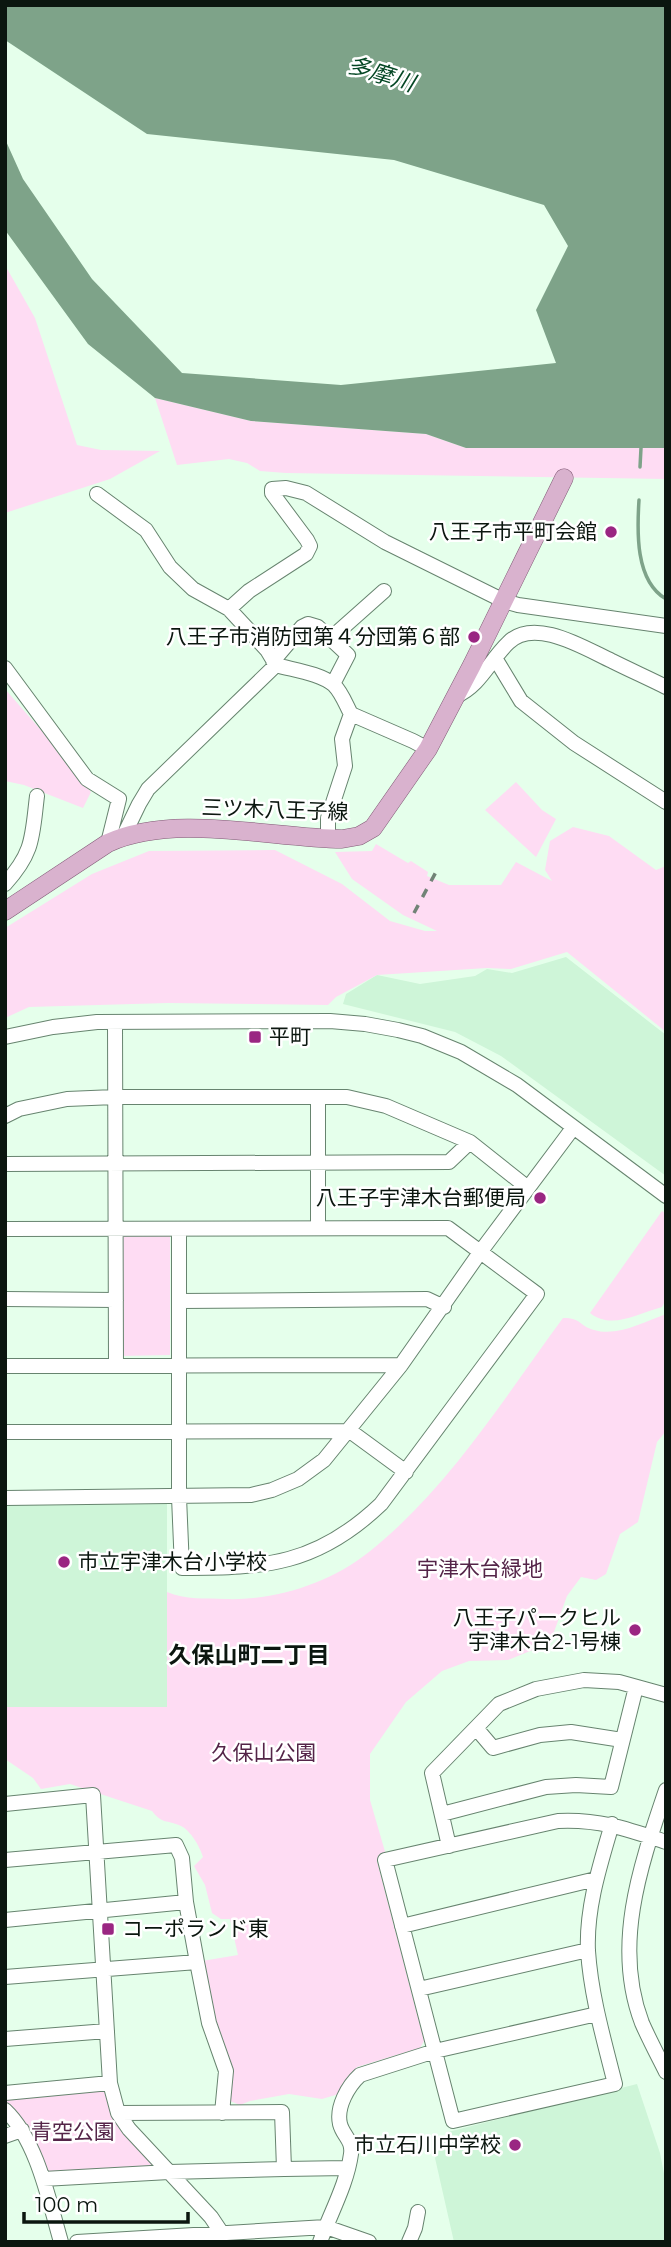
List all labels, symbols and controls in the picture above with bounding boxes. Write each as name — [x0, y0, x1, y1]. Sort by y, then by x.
water label: 多摩川 — [344, 51, 421, 98]
place label: 八王子市平町会館 — [429, 519, 597, 544]
marker: 八王子市平町会館 — [603, 524, 619, 540]
place label: 八王子市消防団第４分団第６部 — [166, 624, 460, 649]
marker: 八王子市消防団第４分団第６部 — [466, 629, 482, 645]
street label: 三ツ木八王子線 — [201, 794, 349, 825]
place label: 平町 — [269, 1024, 311, 1049]
marker: 平町 — [247, 1029, 263, 1045]
place label: 八王子宇津木台郵便局 — [316, 1185, 526, 1210]
marker: 八王子宇津木台郵便局 — [532, 1190, 548, 1206]
place label: 市立宇津木台小学校 — [78, 1549, 267, 1574]
marker: 市立宇津木台小学校 — [56, 1554, 72, 1570]
park label: 宇津木台緑地 — [417, 1556, 543, 1581]
place label: 八王子パークヒル 宇津木台2-1号棟 — [453, 1605, 621, 1654]
marker: 八王子パークヒル 宇津木台2-1号棟 — [627, 1622, 643, 1638]
district label: 久保山町二丁目 — [169, 1641, 330, 1669]
park label: 久保山公園 — [212, 1740, 317, 1765]
place label: コーポランド東 — [122, 1916, 269, 1941]
marker: コーポランド東 — [100, 1921, 116, 1937]
park label: 青空公園 — [31, 2119, 115, 2144]
place label: 市立石川中学校 — [354, 2132, 501, 2157]
marker: 市立石川中学校 — [507, 2137, 523, 2153]
scale bar — [24, 2180, 189, 2224]
text: 100 m — [35, 2192, 98, 2217]

